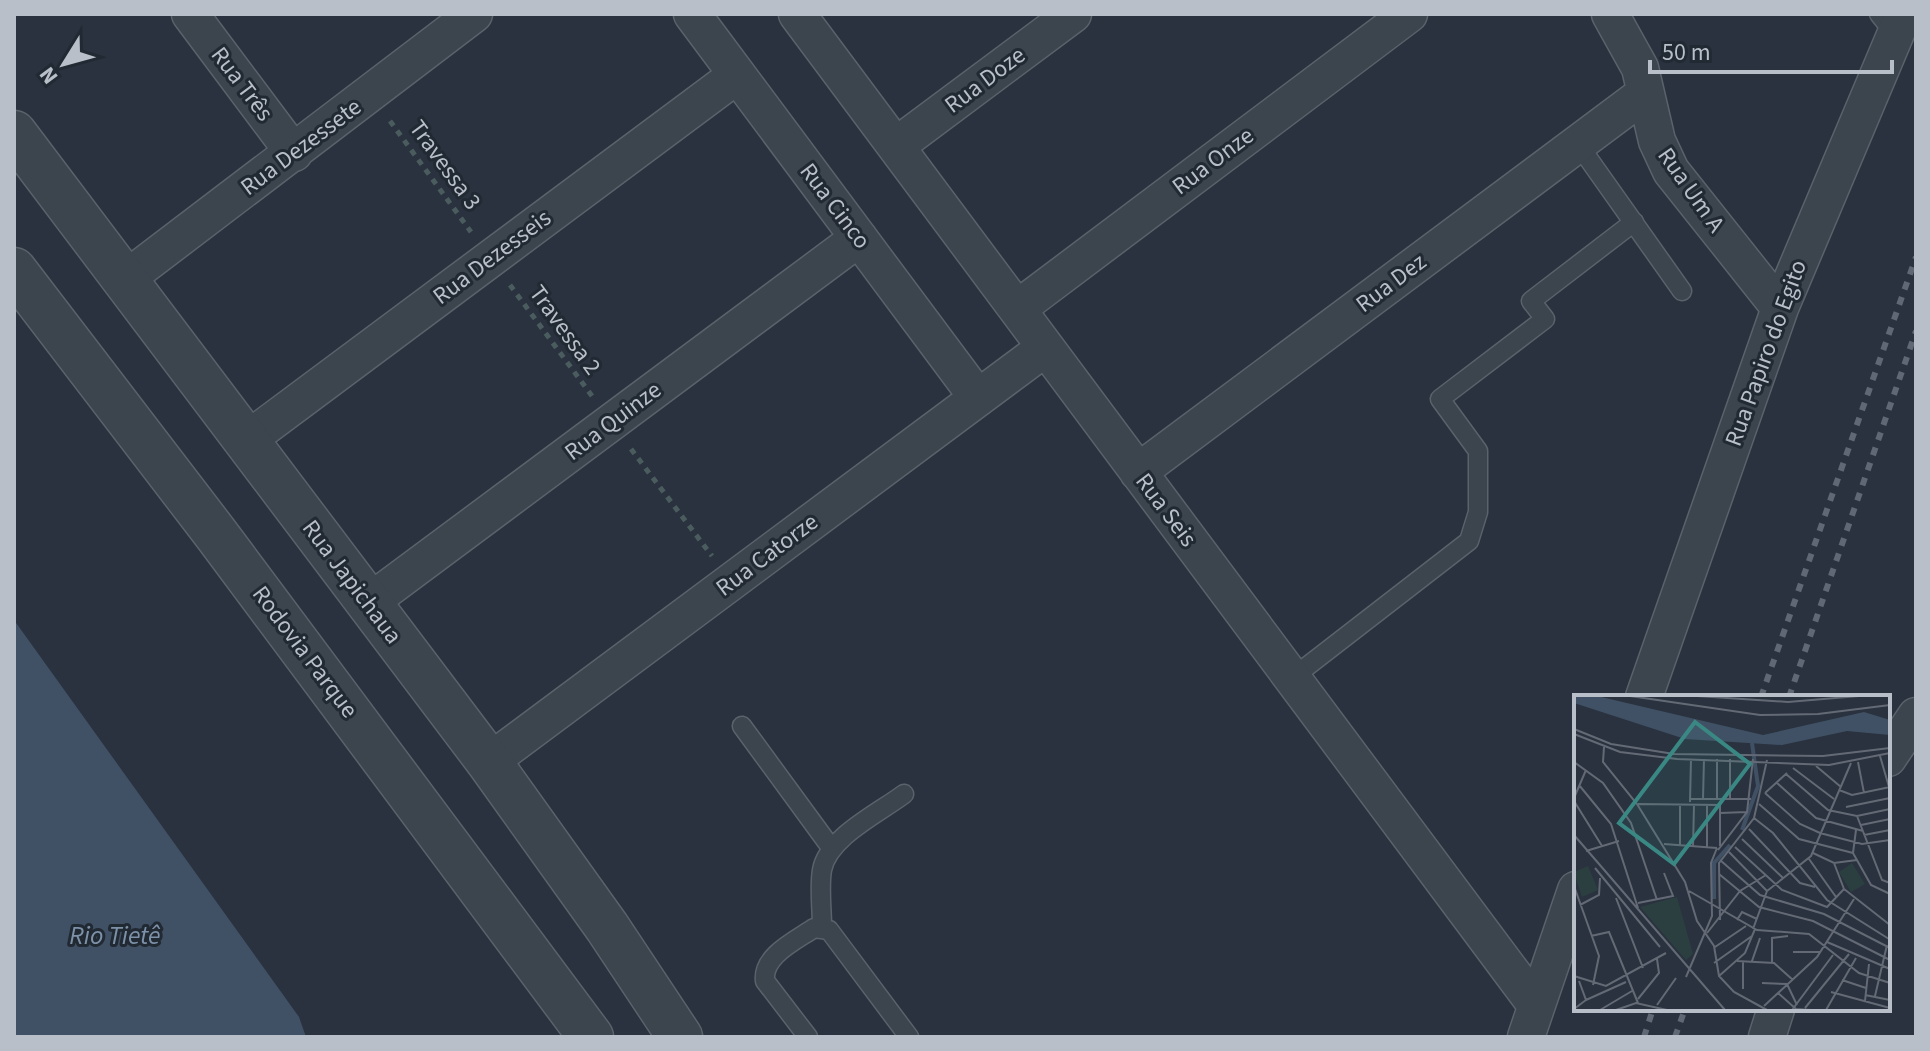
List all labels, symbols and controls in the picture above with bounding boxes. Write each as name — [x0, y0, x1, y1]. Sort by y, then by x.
north arrow — [24, 24, 104, 104]
scale bar — [1650, 24, 1892, 74]
text: 50 m — [1662, 35, 1711, 70]
street label: Rua Doze — [937, 38, 1033, 122]
street label: Rua Três — [202, 39, 282, 129]
text: N — [32, 60, 66, 91]
street label: Rua Dezessete — [233, 90, 369, 204]
street label: Travessa 3 — [400, 113, 490, 217]
street label: Rua Onze — [1165, 119, 1261, 203]
street label: Rua Um A — [1649, 140, 1733, 240]
street label: Rua Cinco — [791, 156, 879, 256]
street label: Rua Dezesseis — [426, 201, 558, 313]
street label: Rua Dez — [1348, 245, 1434, 321]
street label: Rua Papiro do Egito — [1716, 255, 1816, 451]
street label: Travessa 2 — [520, 278, 610, 382]
street label: Rua Quinze — [557, 373, 669, 469]
street label: Rua Seis — [1127, 466, 1205, 554]
street label: Rua Catorze — [709, 505, 825, 605]
street label: Rua Japichaua — [294, 513, 410, 651]
street label: Rodovia Parque — [244, 578, 366, 726]
inset map — [1574, 695, 1890, 1011]
water label: Rio Tietê — [69, 917, 161, 954]

